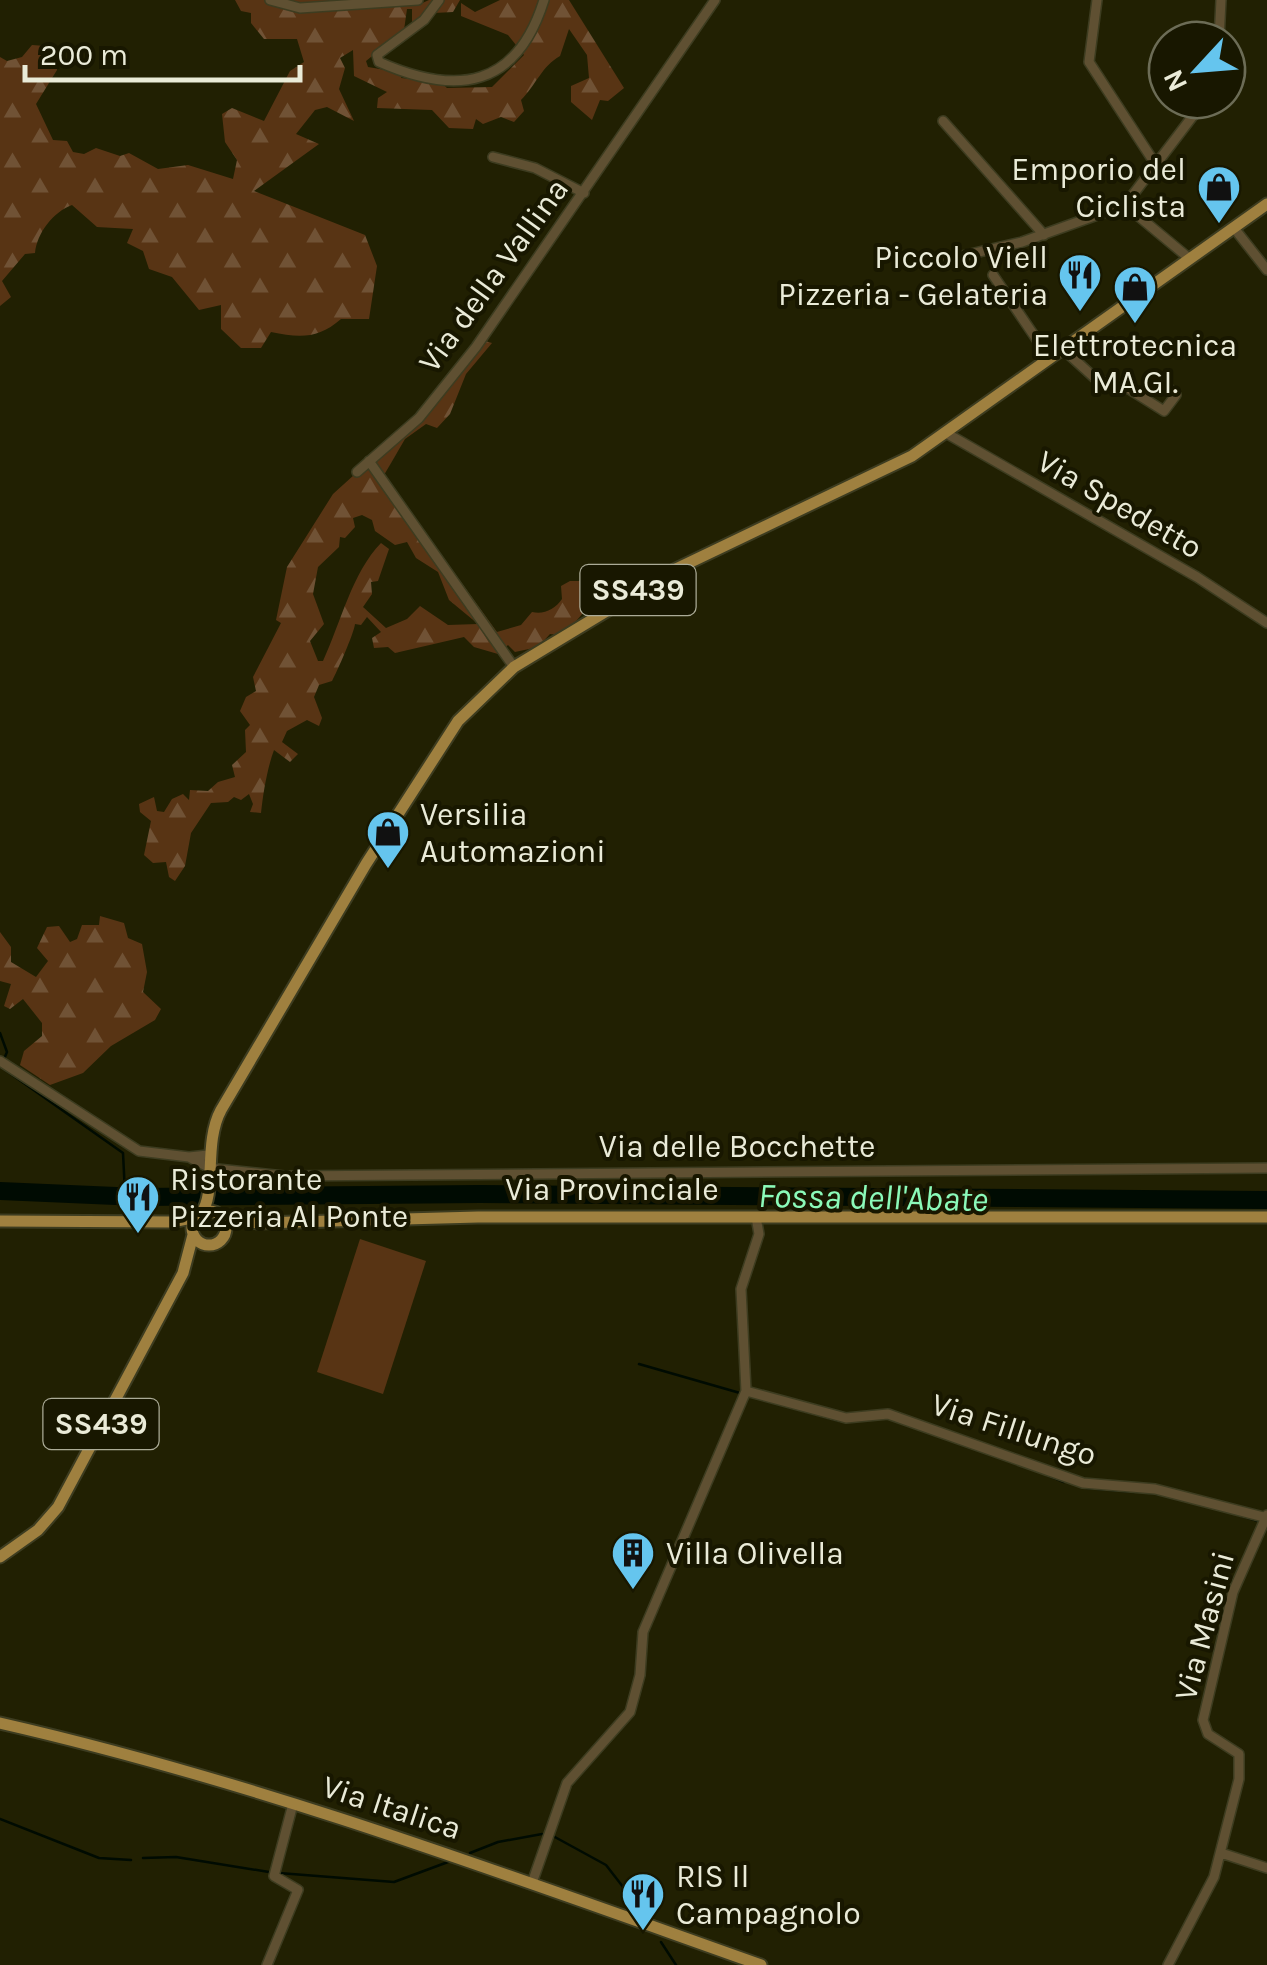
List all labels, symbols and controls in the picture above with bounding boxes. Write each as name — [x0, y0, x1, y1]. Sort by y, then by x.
scale bar — [25, 20, 300, 82]
north arrow — [1147, 20, 1247, 120]
text: 200 m — [40, 37, 128, 73]
text: N — [1156, 64, 1194, 97]
place label: Emporio del Ciclista — [1011, 151, 1186, 225]
shop icon: Emporio del Ciclista — [1196, 164, 1242, 225]
street label: Via della Vallina — [411, 171, 576, 379]
place label: Piccolo Viell Pizzeria - Gelateria — [778, 239, 1048, 313]
restaurant icon: Piccolo Viell Pizzeria - Gelateria — [1057, 252, 1103, 313]
shop icon: Elettrotecnica MA.GI. — [1112, 264, 1158, 325]
place label: Elettrotecnica MA.GI. — [1033, 327, 1237, 401]
street label: Via Spedetto — [1031, 442, 1209, 567]
road number: SS439 — [580, 565, 696, 615]
place label: Versilia Automazioni — [420, 796, 606, 870]
shop icon: Versilia Automazioni — [365, 809, 411, 870]
street label: Via delle Bocchette — [599, 1128, 875, 1165]
place label: Ristorante Pizzeria Al Ponte — [170, 1161, 408, 1235]
street label: Via Provinciale — [505, 1171, 719, 1208]
restaurant icon: Ristorante Pizzeria Al Ponte — [115, 1174, 161, 1235]
water label: Fossa dell'Abate — [758, 1175, 988, 1220]
street label: Via Fillungo — [927, 1385, 1101, 1474]
road number: SS439 — [44, 1399, 158, 1449]
building icon: Villa Olivella — [610, 1530, 656, 1591]
place label: Villa Olivella — [666, 1535, 844, 1572]
street label: Via Masini — [1167, 1548, 1242, 1705]
street label: Via Italica — [318, 1768, 466, 1847]
place label: RIS Il Campagnolo — [676, 1858, 861, 1932]
restaurant icon: RIS Il Campagnolo — [620, 1871, 666, 1932]

